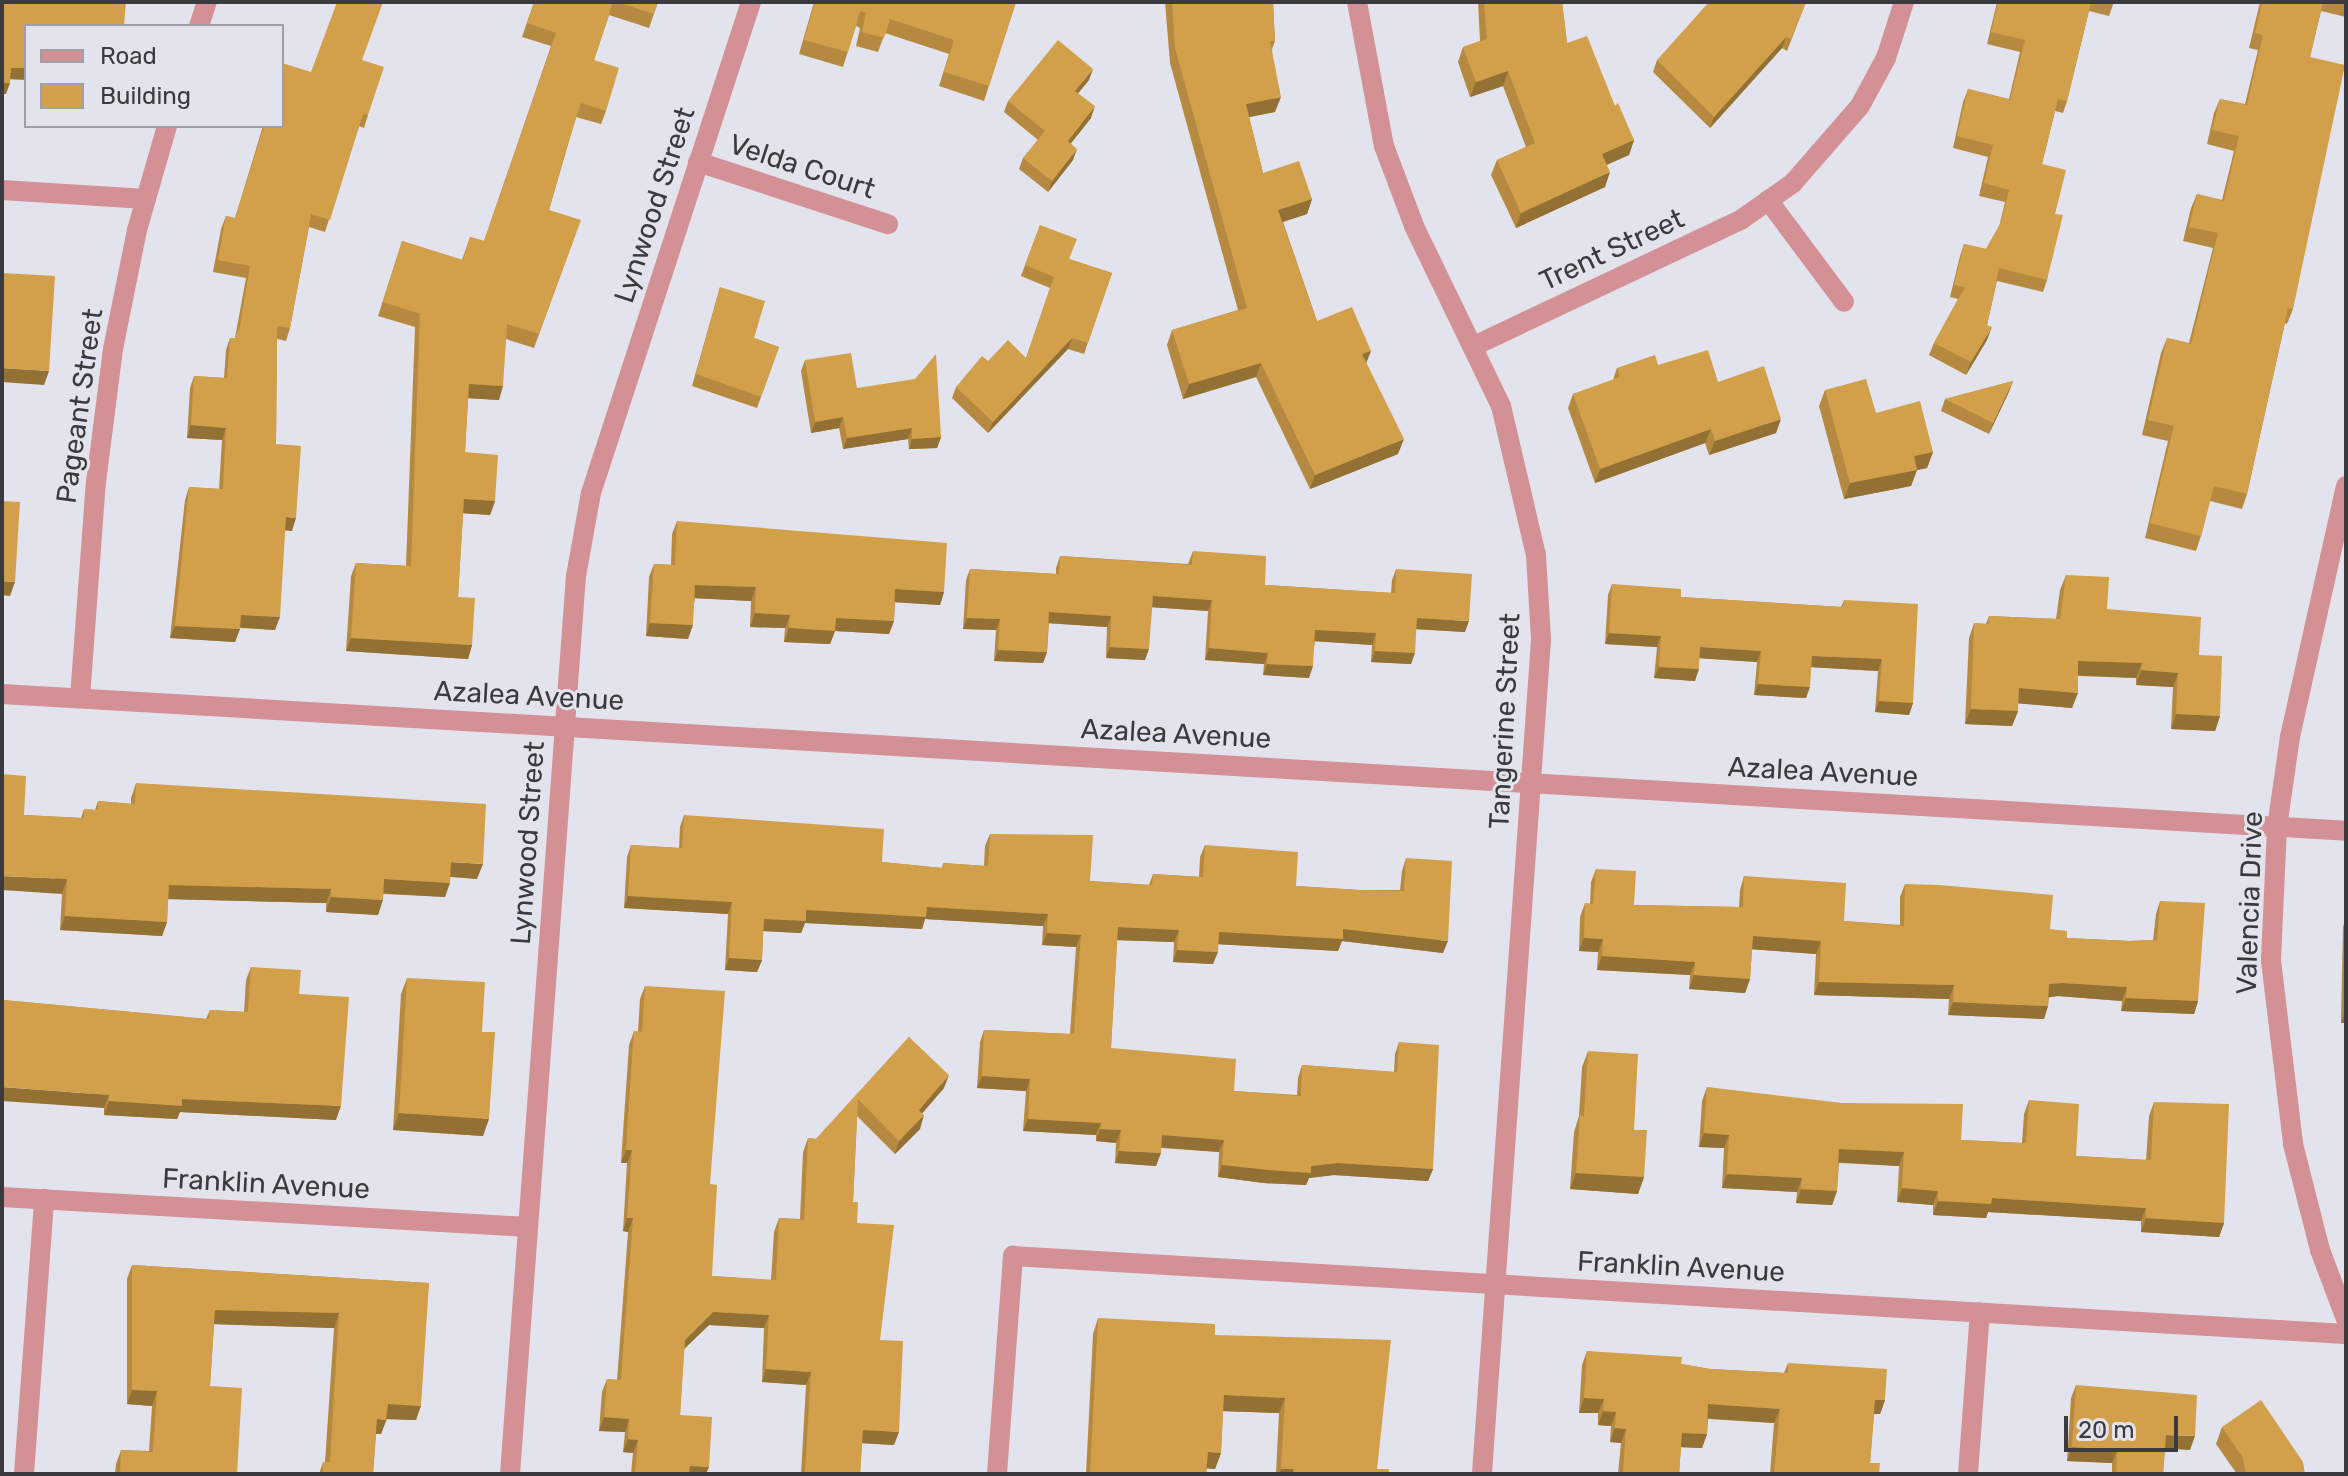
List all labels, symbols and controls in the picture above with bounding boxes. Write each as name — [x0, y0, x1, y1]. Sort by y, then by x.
legend — [24, 24, 284, 128]
text: Road — [100, 42, 157, 70]
text: Building — [100, 82, 191, 110]
street label: Lynwood Street — [608, 103, 702, 307]
street label: Velda Court — [725, 128, 879, 206]
street label: Trent Street — [1534, 202, 1690, 298]
street label: Pageant Street — [50, 306, 110, 506]
street label: Tangerine Street — [1483, 612, 1527, 830]
street label: Azalea Avenue — [433, 674, 625, 718]
street label: Azalea Avenue — [1080, 712, 1272, 756]
street label: Lynwood Street — [504, 740, 552, 946]
street label: Azalea Avenue — [1727, 750, 1919, 794]
street label: Valencia Drive — [2230, 811, 2270, 995]
street label: Franklin Avenue — [161, 1162, 371, 1206]
street label: Franklin Avenue — [1576, 1245, 1786, 1289]
scale bar — [2068, 1400, 2182, 1450]
text: 20 m — [2078, 1416, 2135, 1444]

